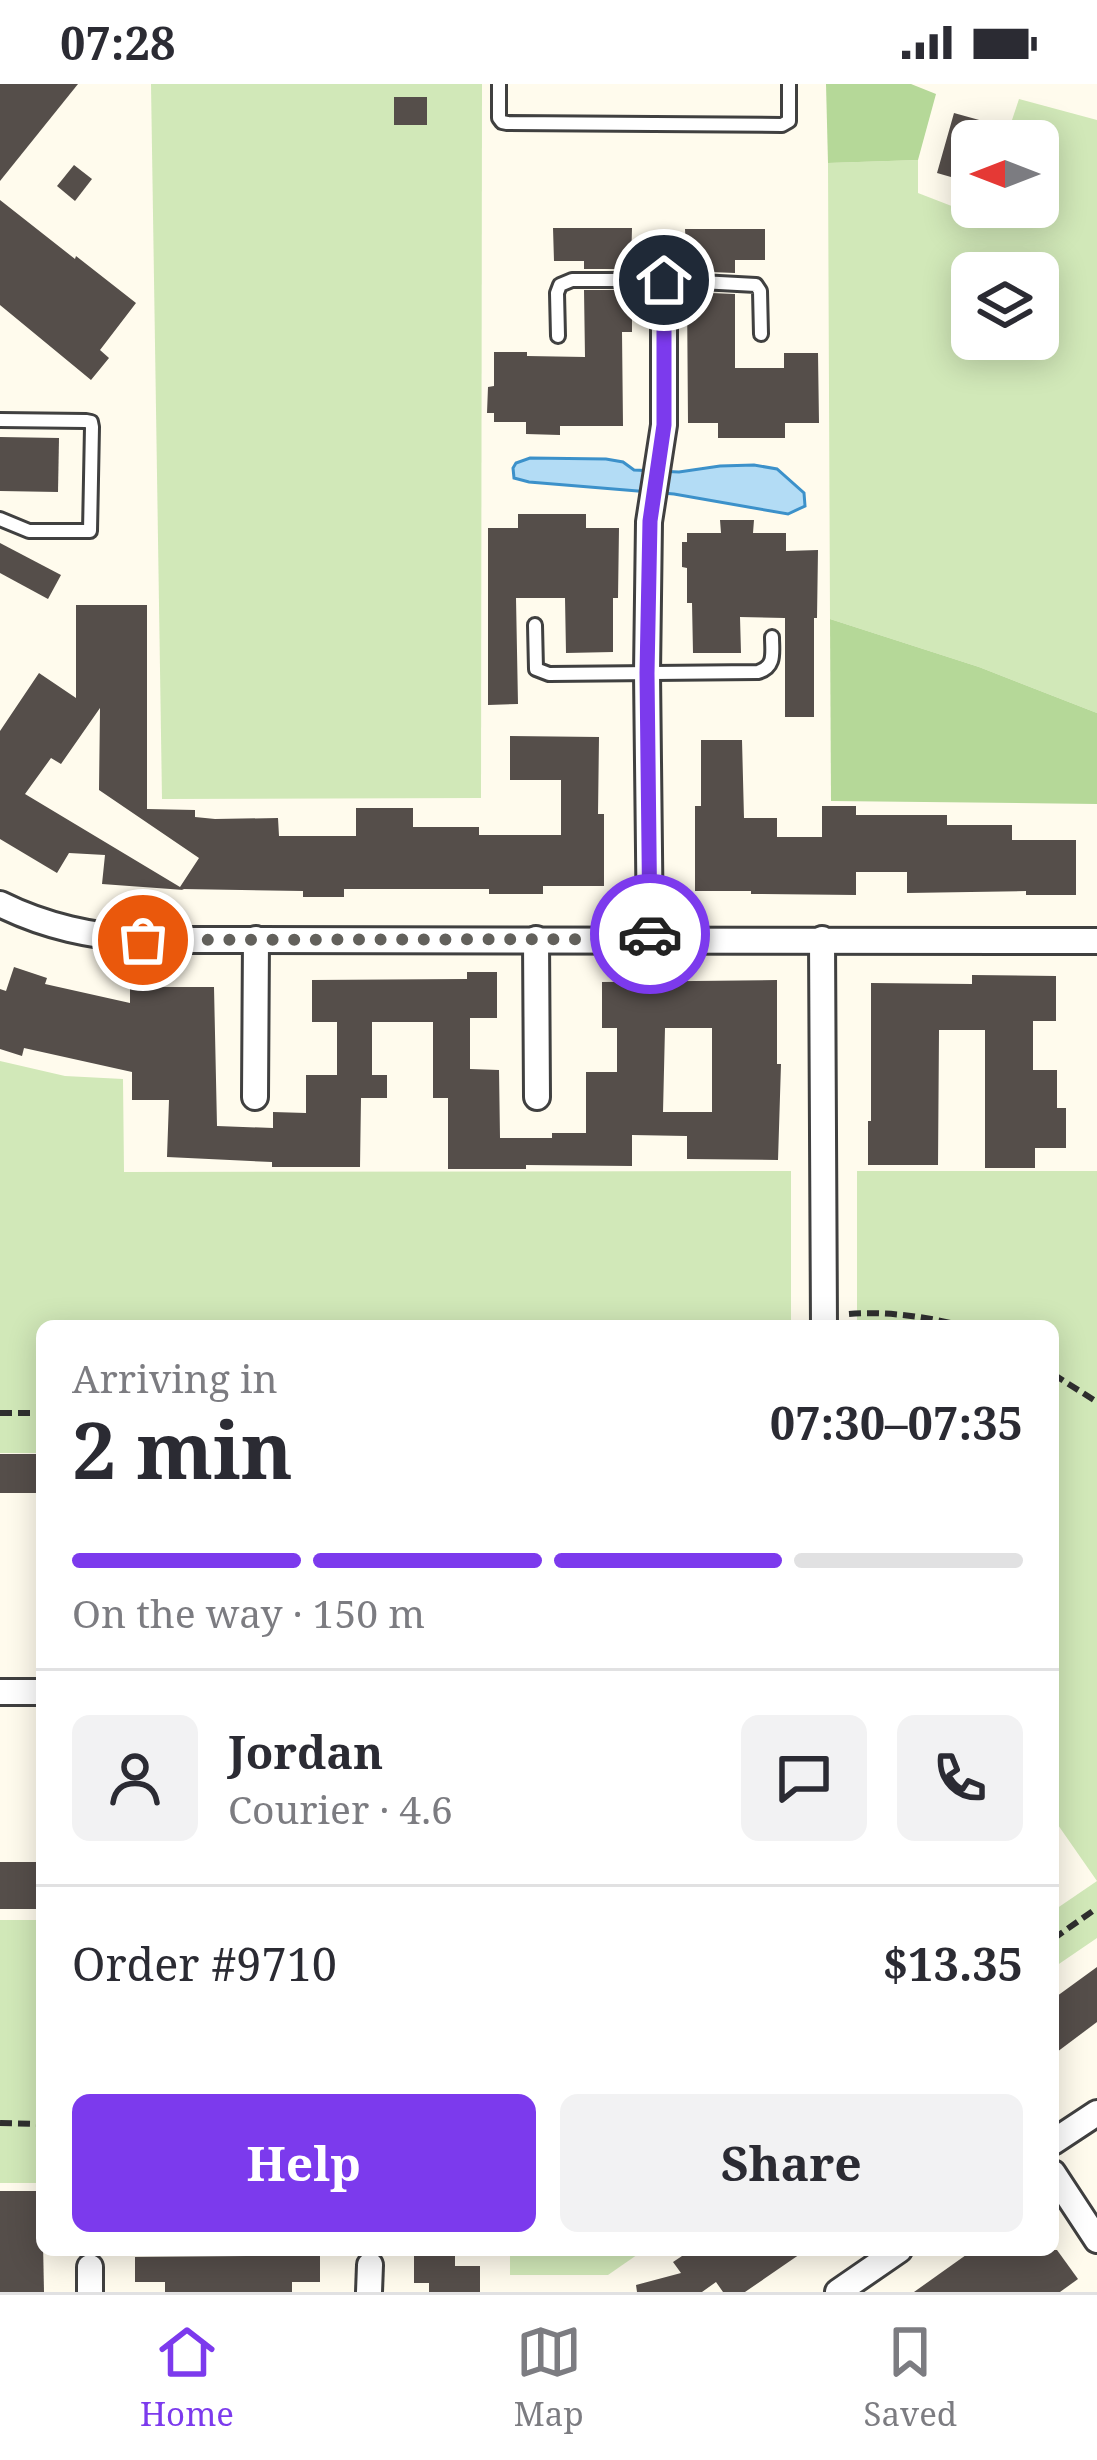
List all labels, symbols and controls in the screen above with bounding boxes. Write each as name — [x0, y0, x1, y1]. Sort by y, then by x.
text: 07:28 — [60, 12, 175, 73]
north arrow — [951, 120, 1059, 228]
map controls — [951, 120, 1059, 360]
pin — [613, 229, 715, 331]
icon: home — [631, 247, 697, 313]
button: layers — [951, 252, 1059, 360]
courier — [590, 874, 710, 994]
pin — [92, 889, 194, 991]
icon: car — [617, 901, 683, 967]
icon: bag — [110, 907, 176, 973]
text: Arriving in — [72, 1351, 278, 1404]
text: 07:30–07:35 — [770, 1392, 1023, 1453]
text: 2 min — [72, 1396, 293, 1502]
text: On the way · 150 m — [72, 1586, 425, 1639]
button: person — [72, 1715, 198, 1841]
button: chat — [741, 1715, 867, 1841]
button: phone — [897, 1715, 1023, 1841]
text: Jordan — [228, 1721, 383, 1782]
text: Courier · 4.6 — [228, 1782, 453, 1835]
text: Order #9710 — [72, 1933, 337, 1994]
text: $13.35 — [883, 1933, 1023, 1994]
button: Help — [72, 2094, 536, 2232]
button: Share — [560, 2094, 1023, 2232]
tab: Home — [140, 2319, 234, 2436]
tab: Map — [514, 2319, 584, 2436]
tab: Saved — [864, 2319, 957, 2436]

